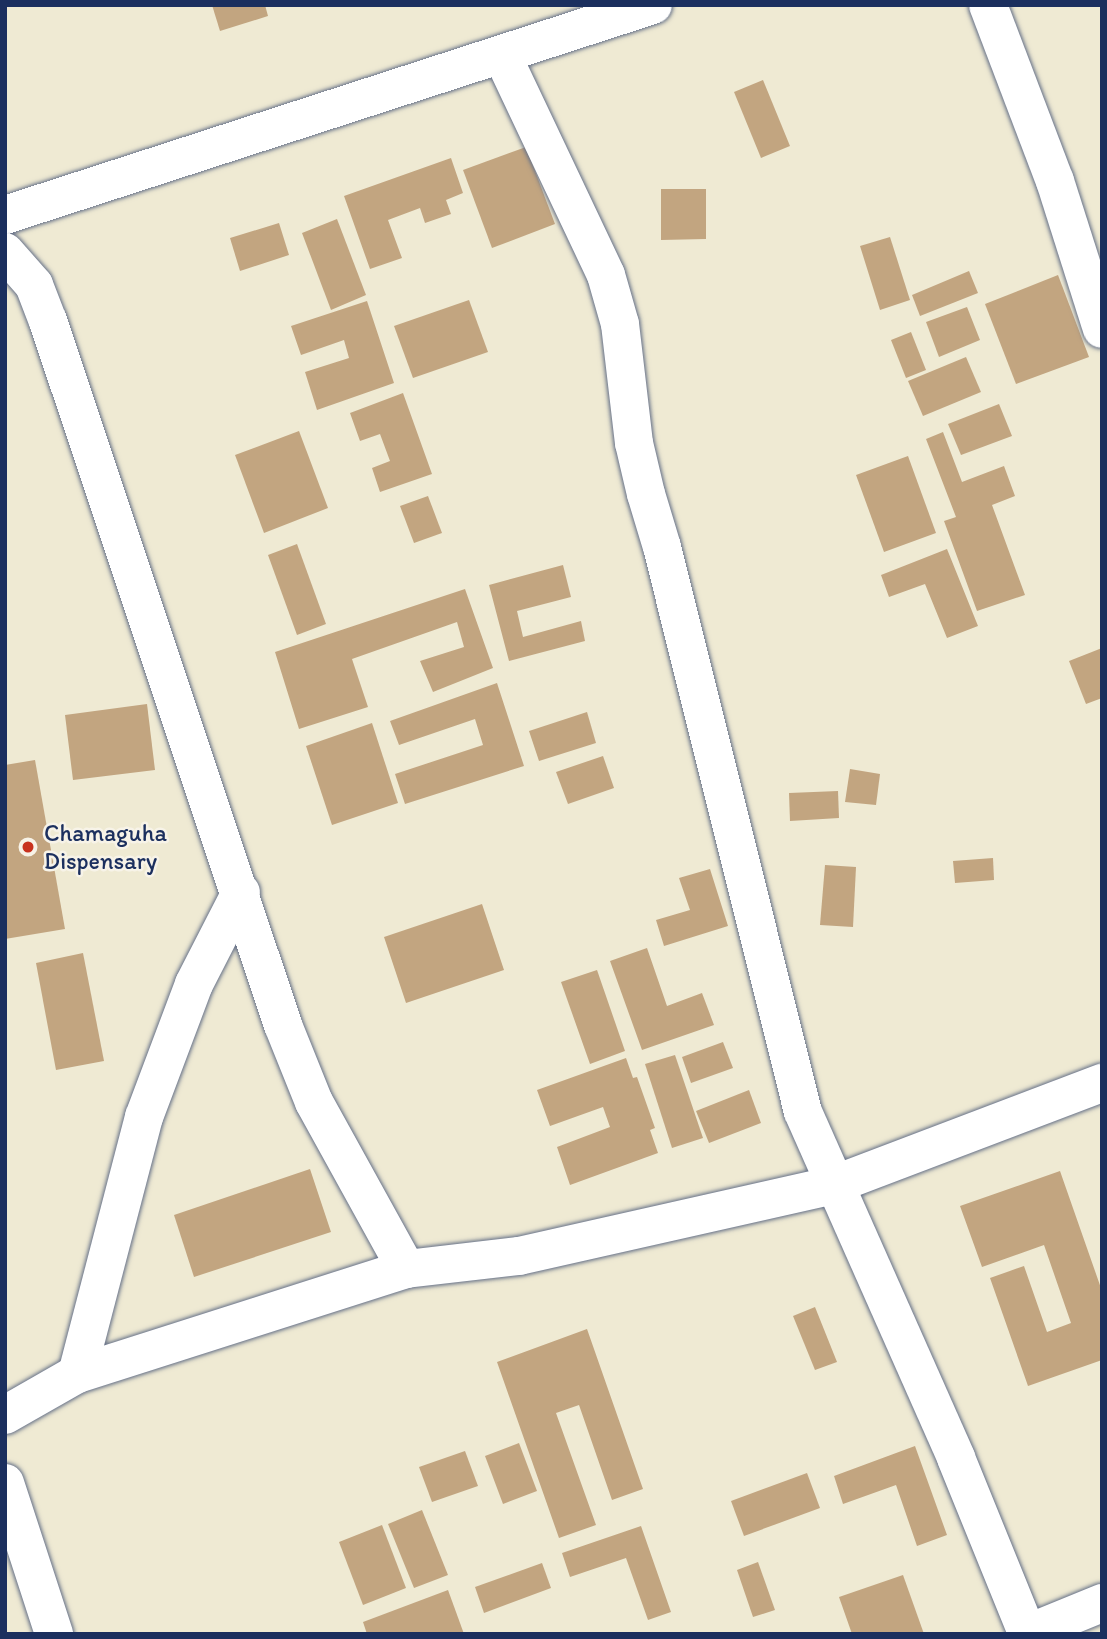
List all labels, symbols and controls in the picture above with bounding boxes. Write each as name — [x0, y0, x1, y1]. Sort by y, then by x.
place label: Chamaguha Dispensary — [44, 819, 167, 875]
marker: Chamaguha Dispensary — [18, 837, 38, 857]

